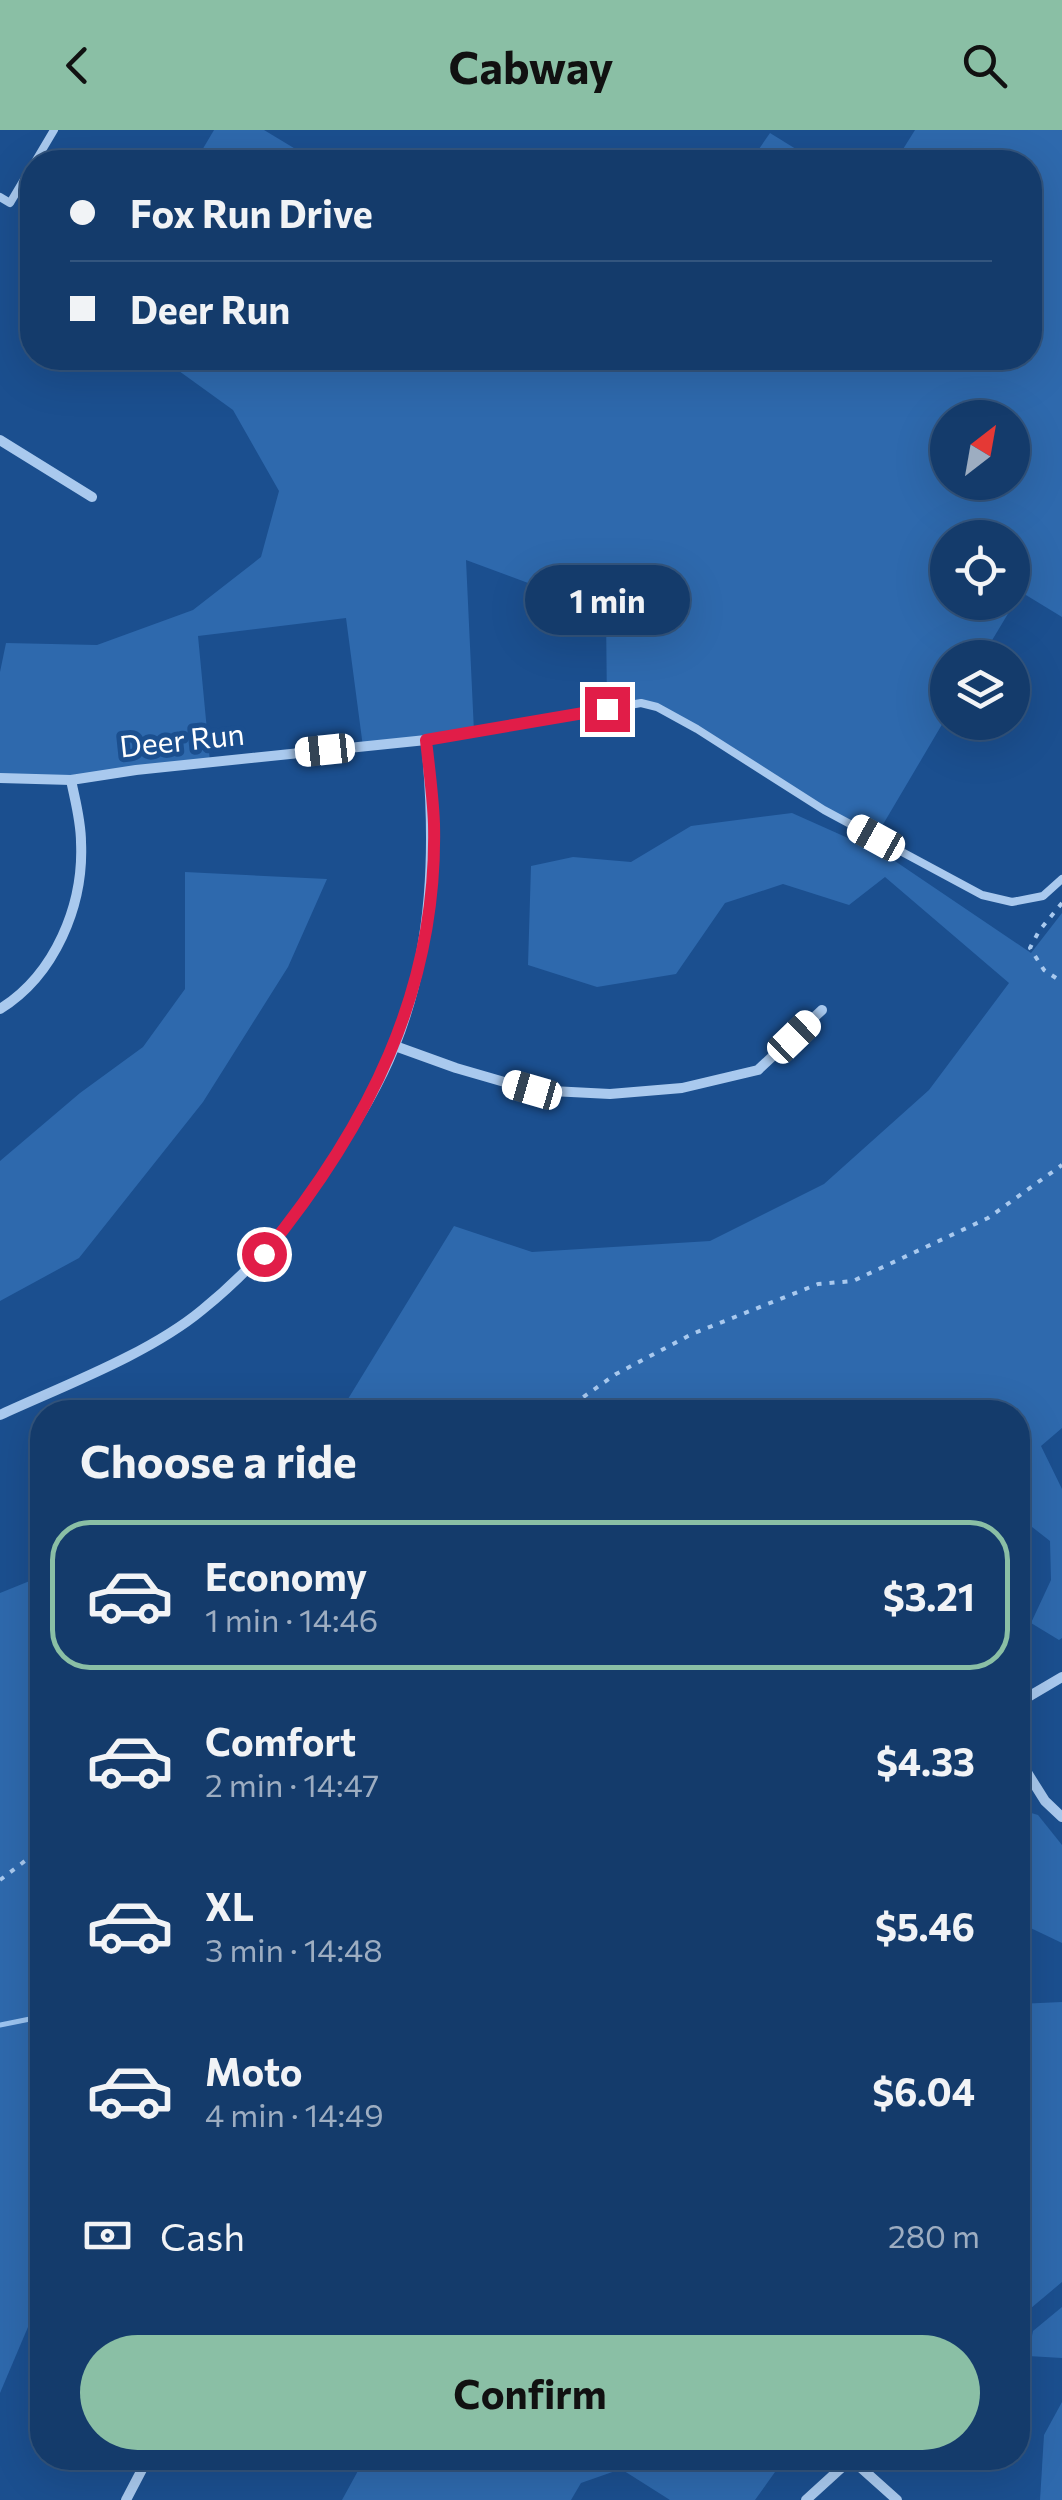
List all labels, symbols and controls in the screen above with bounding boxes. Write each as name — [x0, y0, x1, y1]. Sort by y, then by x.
icon: back — [50, 38, 105, 93]
text: Cabway — [448, 38, 614, 93]
icon: search — [957, 38, 1012, 93]
text: Fox Run Drive — [130, 189, 373, 236]
text: Deer Run — [130, 285, 290, 332]
north arrow — [930, 400, 1030, 500]
map controls — [930, 400, 1030, 740]
button: locate — [930, 520, 1030, 620]
callout: 1 min — [524, 564, 690, 634]
text: 1 min — [570, 580, 645, 620]
button: layers — [930, 640, 1030, 740]
route end — [585, 687, 630, 732]
street label: Deer Run — [117, 714, 246, 763]
car — [294, 732, 356, 768]
car — [842, 810, 910, 866]
car — [762, 1005, 826, 1069]
car — [499, 1067, 565, 1113]
route start — [242, 1232, 287, 1277]
text: Choose a ride — [80, 1432, 357, 1487]
icon: car — [85, 1550, 175, 1640]
text: Economy — [205, 1552, 367, 1599]
text: $3.21 — [883, 1572, 975, 1619]
text: 1 min · 14:46 — [205, 1599, 378, 1639]
icon: car — [85, 1715, 175, 1805]
text: Comfort — [205, 1717, 356, 1764]
text: $4.33 — [876, 1737, 975, 1784]
text: 2 min · 14:47 — [205, 1764, 379, 1804]
icon: car — [85, 1880, 175, 1970]
text: XL — [205, 1882, 254, 1929]
text: $5.46 — [875, 1902, 975, 1949]
text: 3 min · 14:48 — [205, 1929, 383, 1969]
icon: car — [85, 2045, 175, 2135]
text: Moto — [205, 2047, 303, 2094]
text: $6.04 — [872, 2067, 975, 2114]
text: 4 min · 14:49 — [205, 2094, 384, 2134]
icon: cash — [80, 2208, 135, 2263]
text: Cash — [160, 2212, 245, 2259]
text: 280 m — [888, 2215, 980, 2255]
button: Confirm — [80, 2335, 980, 2450]

